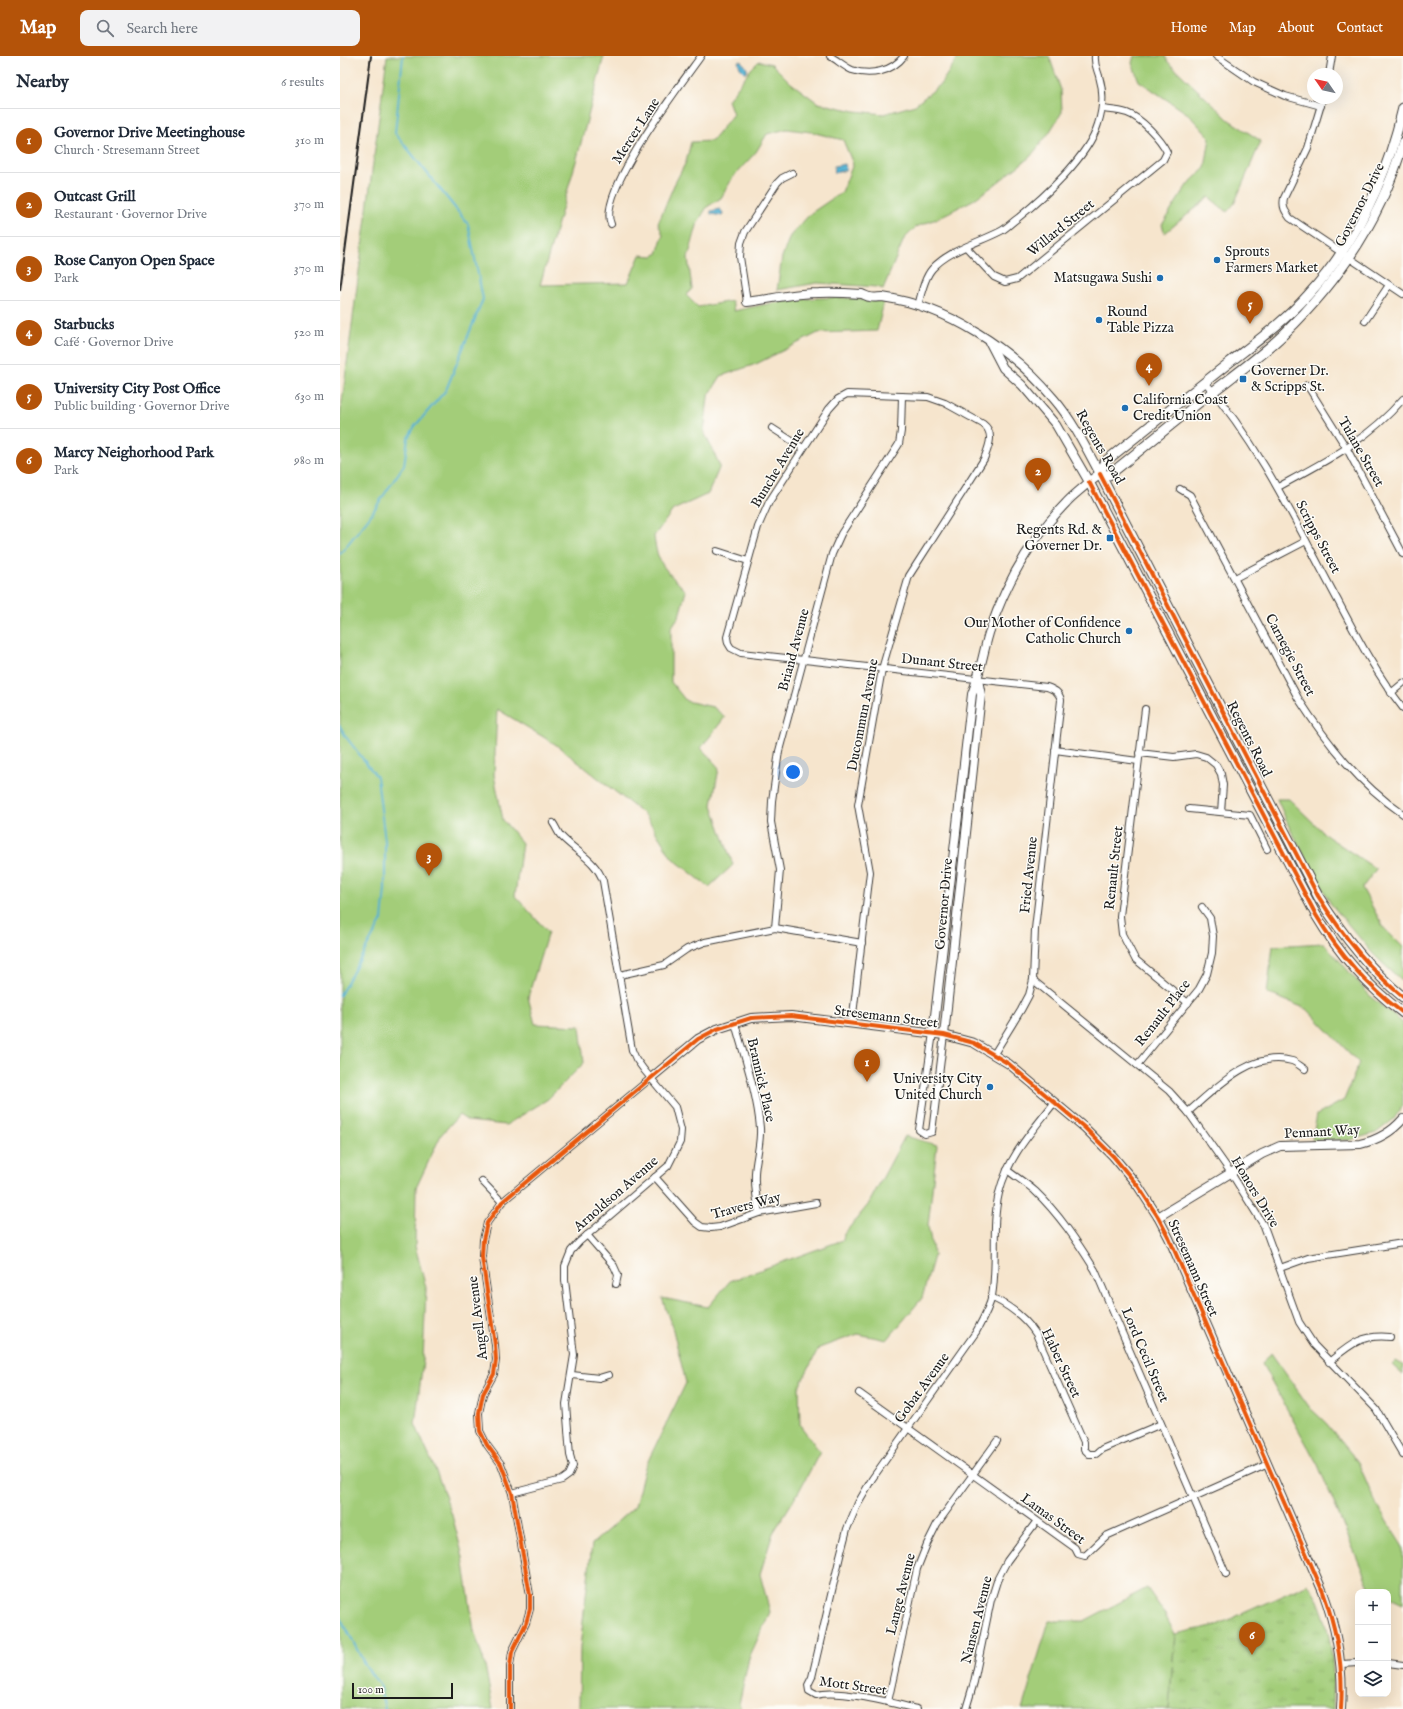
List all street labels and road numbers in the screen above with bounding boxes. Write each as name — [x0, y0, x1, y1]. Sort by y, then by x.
street label: Mercer Lane — [608, 94, 664, 167]
street label: Governor Drive — [1331, 159, 1389, 250]
street label: Willard Street — [1024, 195, 1098, 261]
street label: Regents Road — [1071, 407, 1129, 488]
street label: Tulane Street — [1334, 414, 1388, 490]
street label: Bunche Avenue — [747, 424, 809, 511]
street label: Scripps Street — [1291, 497, 1345, 577]
street label: Briand Avenue — [774, 606, 814, 693]
street label: Carnegie Street — [1261, 611, 1319, 699]
street label: Dunant Street — [900, 650, 984, 676]
street label: Ducommun Avenue — [843, 657, 883, 773]
street label: Regents Road — [1222, 698, 1276, 780]
street label: Renault Street — [1101, 825, 1127, 911]
street label: Fried Avenue — [1016, 835, 1042, 914]
street label: Governor Drive — [931, 857, 957, 951]
street label: Renault Place — [1131, 976, 1195, 1050]
street label: Stresemann Street — [833, 1002, 939, 1032]
street label: Brannick Place — [743, 1036, 780, 1124]
street label: Pennant Way — [1284, 1121, 1360, 1143]
street label: Arnoldson Avenue — [569, 1152, 663, 1236]
street label: Honors Drive — [1227, 1153, 1284, 1231]
street label: Travers Way — [709, 1188, 783, 1224]
street label: Stresemann Street — [1164, 1217, 1223, 1320]
street label: Angell Avenue — [464, 1274, 492, 1362]
street label: Lord Cecil Street — [1117, 1305, 1173, 1405]
street label: Haber Street — [1037, 1325, 1085, 1401]
street label: Gobat Avenue — [890, 1349, 954, 1427]
street label: Lamas Street — [1017, 1489, 1089, 1549]
street label: Lange Avenue — [882, 1551, 920, 1637]
street label: Nansen Avenue — [957, 1574, 997, 1666]
street label: Mott Street — [818, 1672, 888, 1700]

